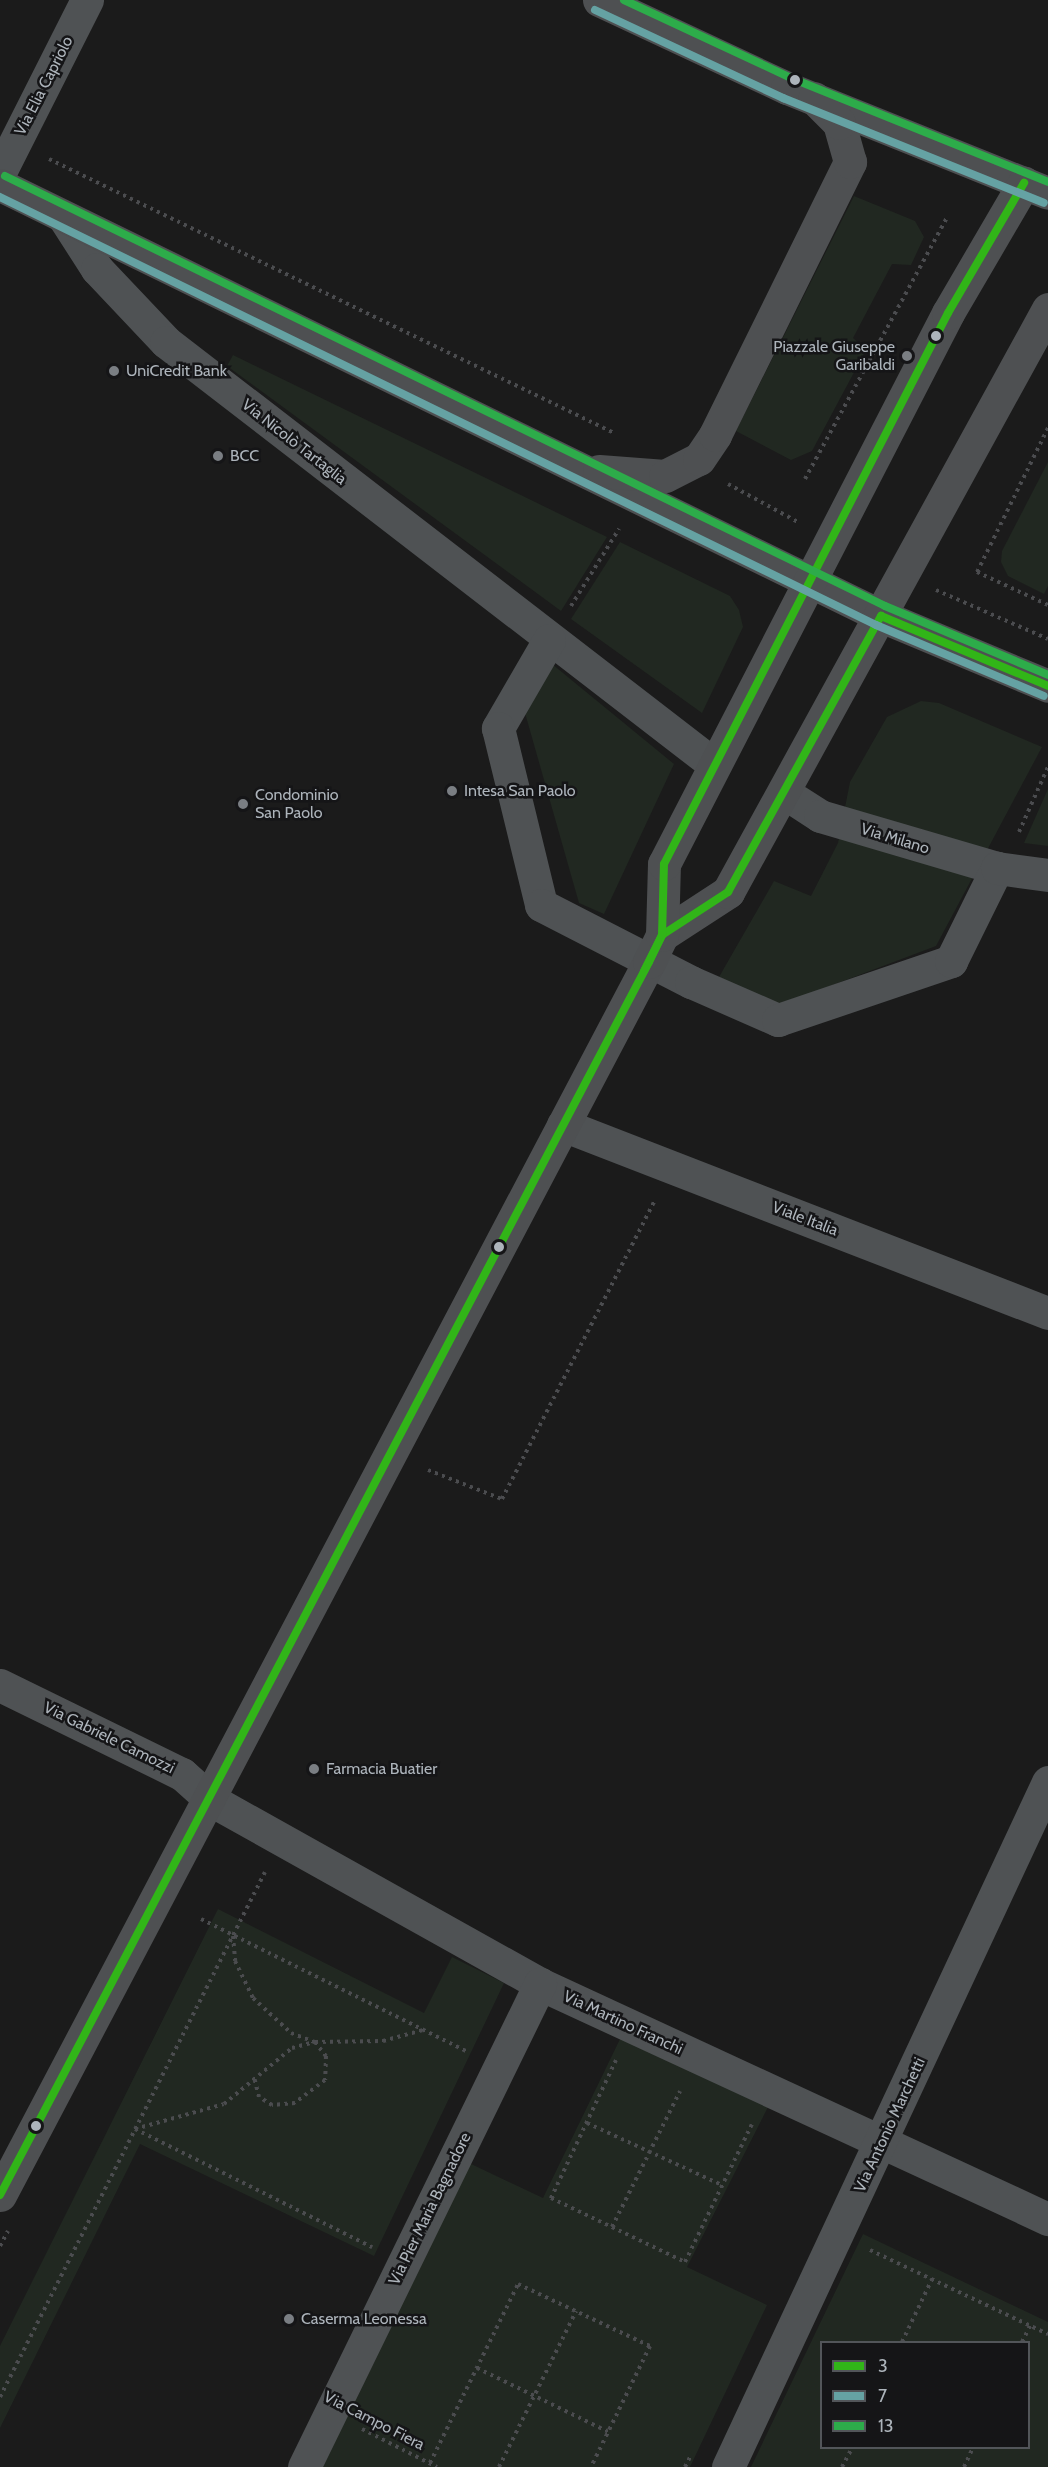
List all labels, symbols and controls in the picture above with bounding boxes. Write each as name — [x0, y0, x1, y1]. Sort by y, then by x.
street label: Via Elia Capriolo — [11, 33, 77, 139]
unlabelled marker — [789, 74, 801, 86]
unlabelled marker — [930, 330, 942, 342]
place label: Piazzale Giuseppe Garibaldi — [773, 337, 895, 375]
marker: Piazzale Giuseppe Garibaldi — [900, 349, 914, 363]
place label: UniCredit Bank — [126, 361, 227, 381]
marker: UniCredit Bank — [107, 364, 121, 378]
street label: Via Nicolò Tartaglia — [238, 395, 350, 489]
place label: BCC — [230, 446, 259, 466]
marker: BCC — [211, 449, 225, 463]
place label: Intesa San Paolo — [464, 781, 576, 801]
marker: Intesa San Paolo — [445, 784, 459, 798]
place label: Condominio San Paolo — [255, 785, 339, 823]
marker: Condominio San Paolo — [236, 797, 250, 811]
street label: Via Milano — [858, 820, 932, 858]
street label: Viale Italia — [769, 1198, 841, 1240]
unlabelled marker — [493, 1241, 505, 1253]
street label: Via Gabriele Camozzi — [40, 1698, 178, 1778]
place label: Farmacia Buatier — [326, 1759, 437, 1779]
marker: Farmacia Buatier — [307, 1762, 321, 1776]
street label: Via Martino Franchi — [560, 1987, 686, 2059]
street label: Via Antonio Marchetti — [850, 2055, 930, 2195]
unlabelled marker — [30, 2120, 42, 2132]
street label: Via Pier Maria Bagnadore — [385, 2130, 475, 2288]
place label: Caserma Leonessa — [301, 2309, 427, 2329]
marker: Caserma Leonessa — [282, 2312, 296, 2326]
legend — [820, 2341, 1030, 2449]
text: 3 — [878, 2355, 888, 2377]
text: 7 — [878, 2385, 887, 2407]
street label: Via Campo Fiera — [320, 2387, 428, 2455]
text: 13 — [878, 2415, 894, 2437]

